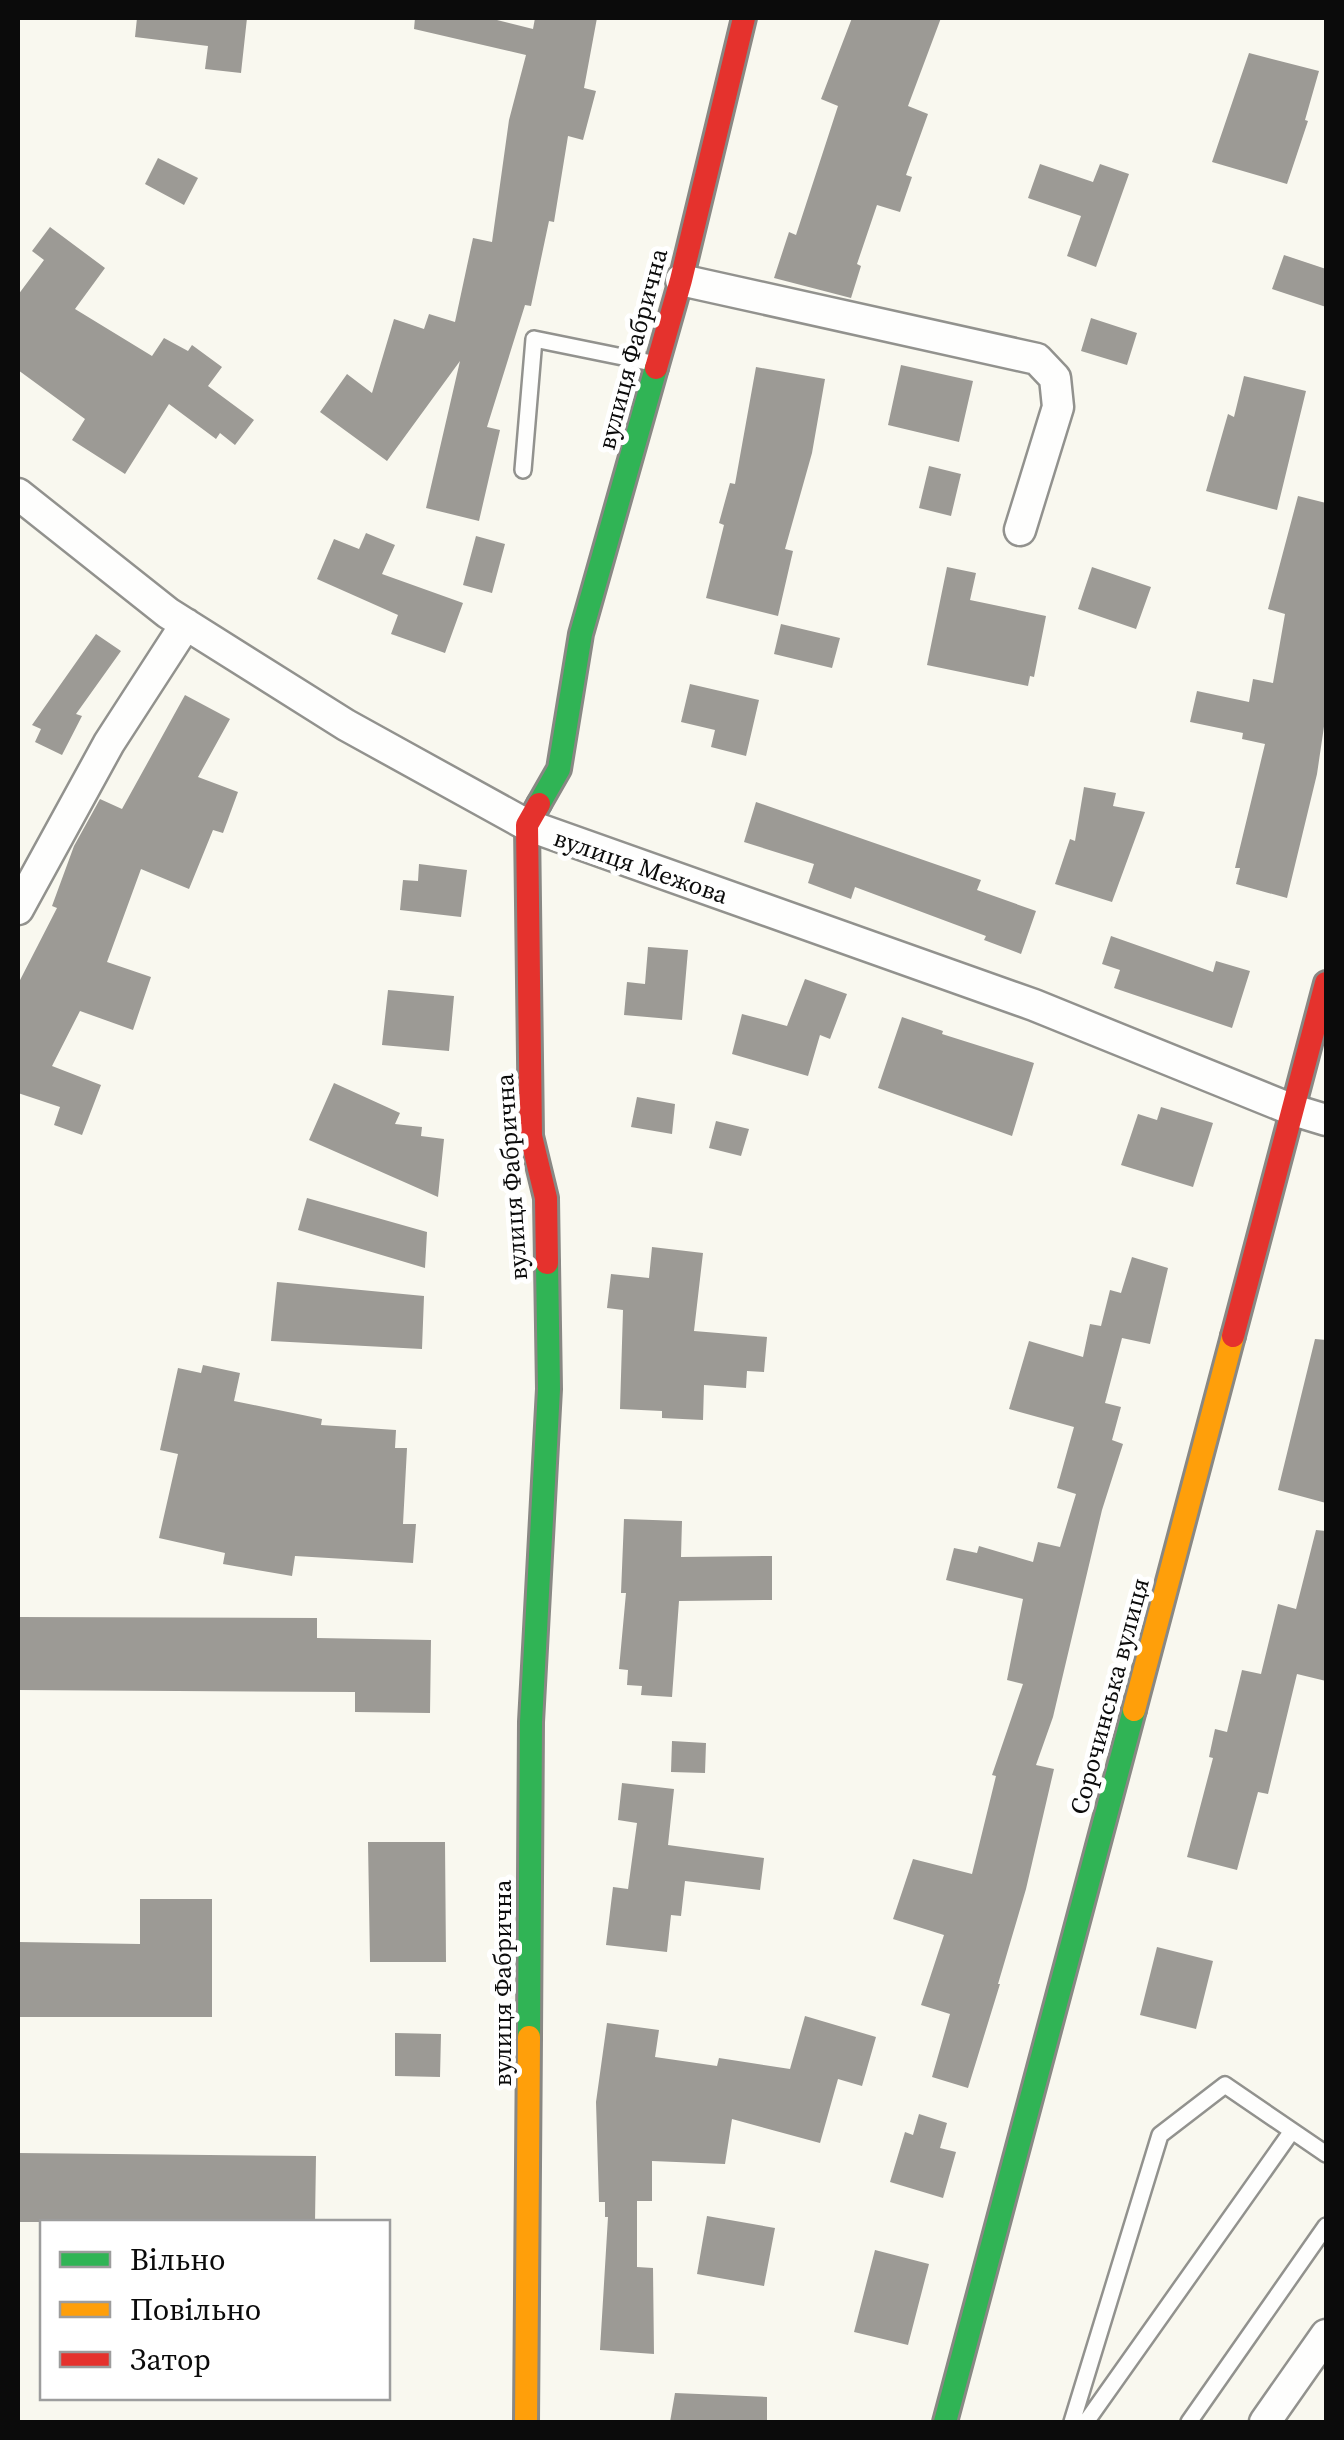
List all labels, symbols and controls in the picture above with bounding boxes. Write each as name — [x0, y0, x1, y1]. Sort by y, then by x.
street label: вулиця Фабрична — [589, 244, 675, 453]
street label: вулиця Межова — [549, 820, 733, 912]
street label: вулиця Фабрична — [487, 1072, 535, 1281]
street label: Сорочинська вулиця — [1061, 1574, 1157, 1818]
street label: вулиця Фабрична — [485, 1879, 519, 2087]
legend — [40, 2220, 390, 2400]
text: Вільно — [130, 2239, 225, 2280]
text: Повільно — [130, 2289, 261, 2330]
text: Затор — [130, 2339, 211, 2380]

